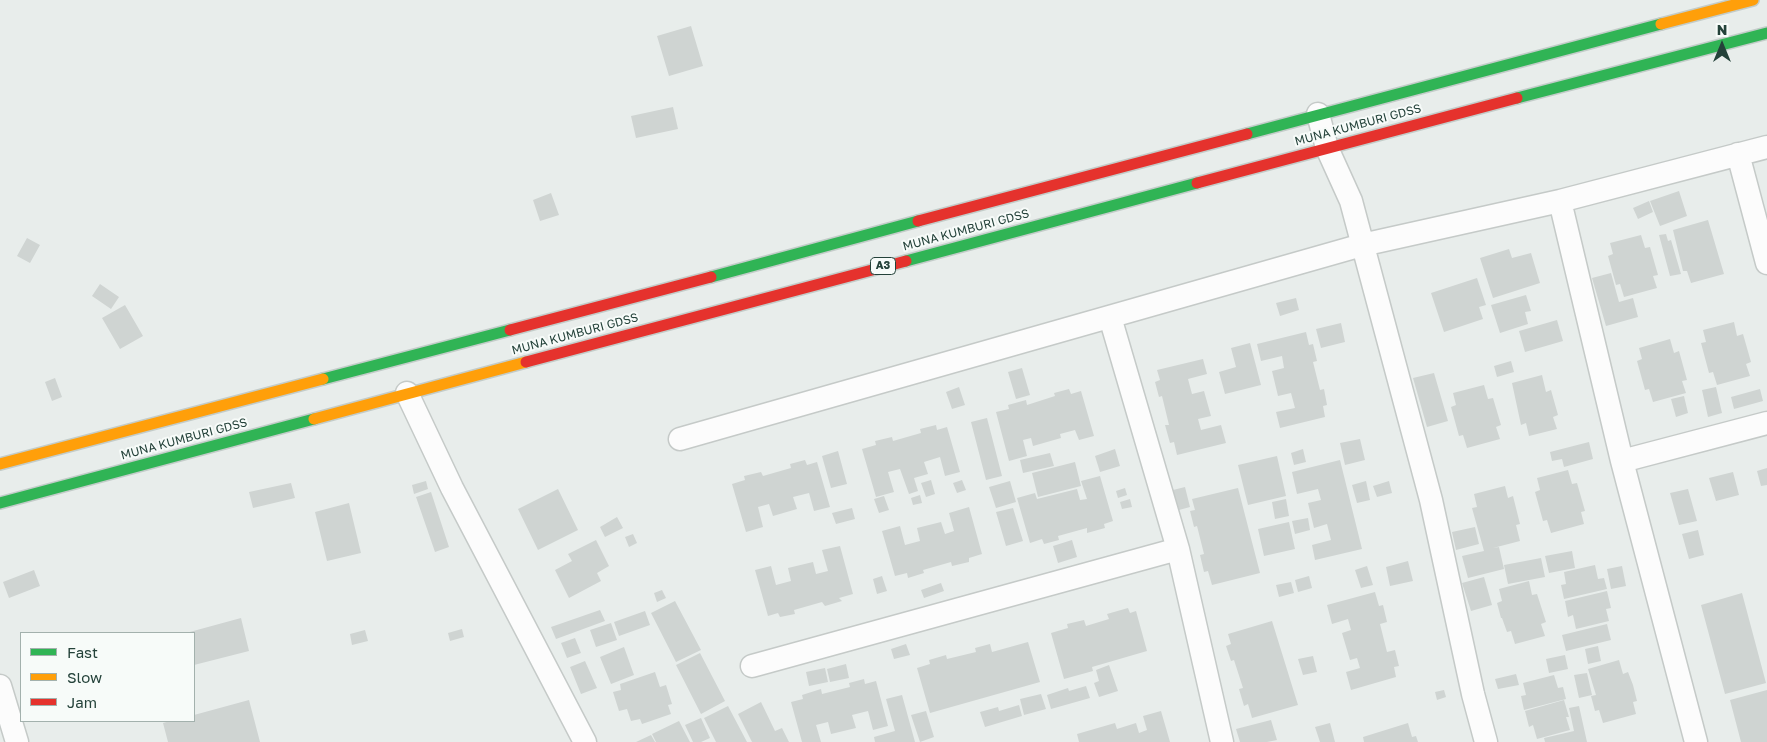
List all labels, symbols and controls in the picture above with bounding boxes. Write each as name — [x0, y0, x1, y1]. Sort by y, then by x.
north arrow — [1697, 20, 1747, 70]
text: N — [1717, 21, 1727, 38]
street label: MUNA KUMBURI GDSS — [1293, 101, 1423, 149]
street label: MUNA KUMBURI GDSS — [901, 206, 1031, 254]
road number: A3 — [870, 258, 896, 274]
street label: MUNA KUMBURI GDSS — [510, 310, 640, 358]
street label: MUNA KUMBURI GDSS — [119, 415, 249, 463]
legend — [20, 632, 195, 722]
text: Fast — [67, 643, 98, 661]
text: Slow — [67, 668, 102, 686]
text: Jam — [67, 693, 97, 711]

